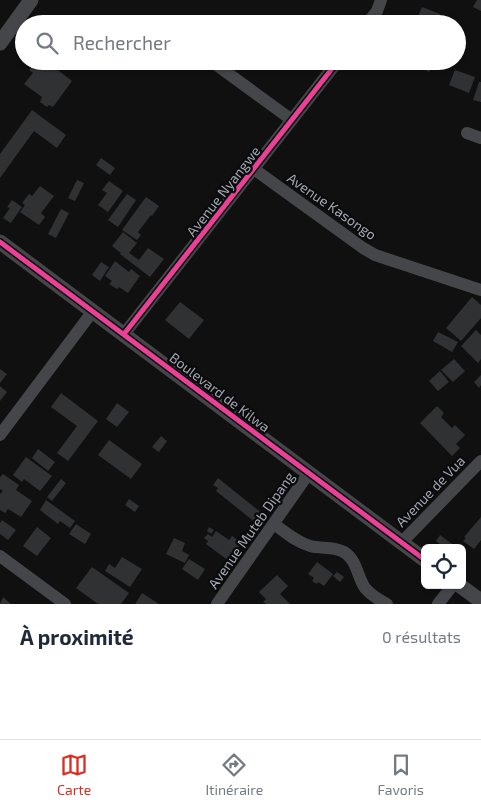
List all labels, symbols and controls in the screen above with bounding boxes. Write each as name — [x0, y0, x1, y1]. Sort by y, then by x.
search box — [15, 15, 466, 70]
icon: search — [33, 29, 61, 57]
text: Rechercher — [73, 31, 171, 54]
street label: Avenue Nyangwe — [182, 142, 264, 240]
street label: Avenue Kasongo — [284, 169, 380, 243]
street label: Boulevard de Kilwa — [166, 349, 274, 435]
street label: Avenue de Vua — [392, 452, 468, 530]
street label: Avenue Muteb Dipang — [204, 468, 298, 592]
map controls — [421, 544, 466, 589]
button: locate — [421, 544, 466, 589]
text: À proximité — [20, 624, 134, 649]
text: 0 résultats — [382, 627, 461, 646]
tab: Carte — [57, 751, 91, 798]
tab: Itinéraire — [205, 751, 263, 798]
tab: Favoris — [377, 751, 424, 798]

